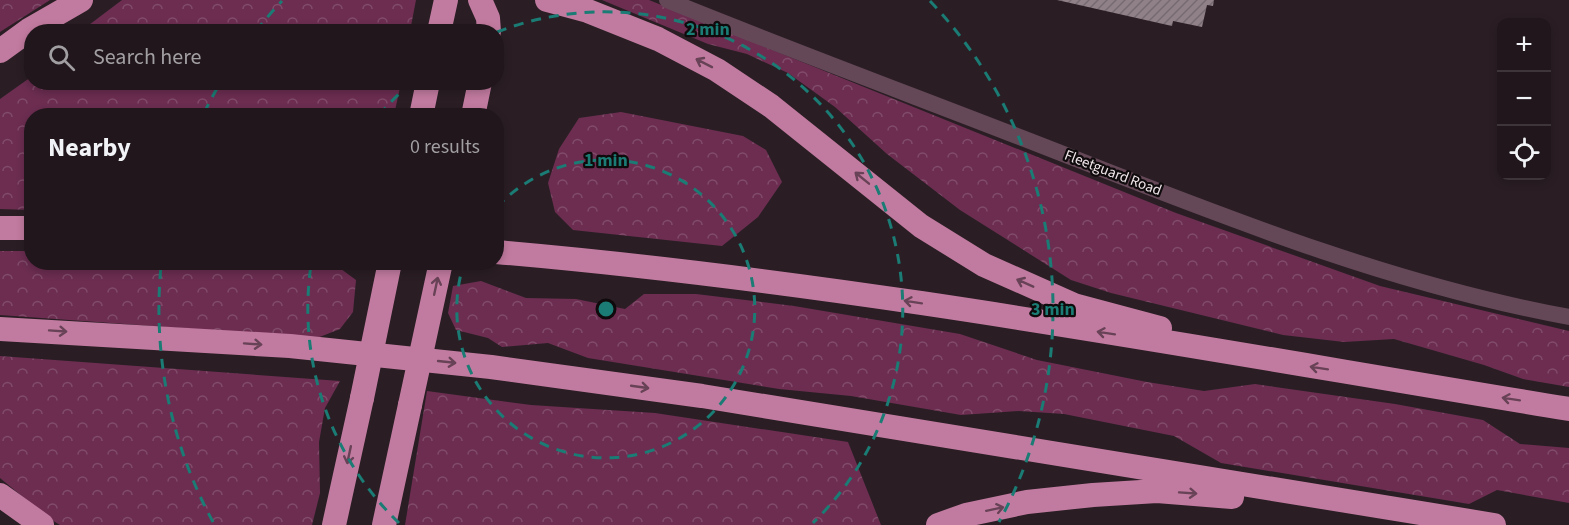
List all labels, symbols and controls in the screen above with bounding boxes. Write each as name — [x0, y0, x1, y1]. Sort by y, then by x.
text: 2 min — [686, 17, 730, 42]
map controls — [1497, 18, 1551, 180]
button: + — [1497, 18, 1551, 72]
search box — [24, 24, 504, 90]
icon: search — [45, 41, 78, 74]
text: Search here — [93, 41, 201, 73]
one-way arrow — [696, 57, 714, 68]
button: − — [1497, 72, 1551, 126]
button: locate — [1497, 126, 1551, 180]
text: Nearby — [48, 129, 131, 166]
text: 0 results — [410, 133, 480, 161]
street label: Fleetguard Road — [1061, 145, 1165, 201]
text: 1 min — [584, 148, 628, 173]
one-way arrow — [854, 171, 870, 184]
one-way arrow — [431, 277, 442, 296]
one-way arrow — [1016, 277, 1034, 288]
one-way arrow — [904, 296, 923, 307]
text: 3 min — [1031, 297, 1075, 322]
centre of rings — [596, 299, 616, 319]
one-way arrow — [48, 326, 68, 337]
one-way arrow — [1096, 327, 1116, 338]
one-way arrow — [243, 338, 263, 349]
one-way arrow — [437, 357, 457, 368]
one-way arrow — [1309, 362, 1329, 373]
one-way arrow — [630, 382, 650, 393]
one-way arrow — [1502, 394, 1522, 405]
one-way arrow — [343, 444, 354, 464]
one-way arrow — [1178, 488, 1198, 499]
one-way arrow — [984, 503, 1004, 514]

